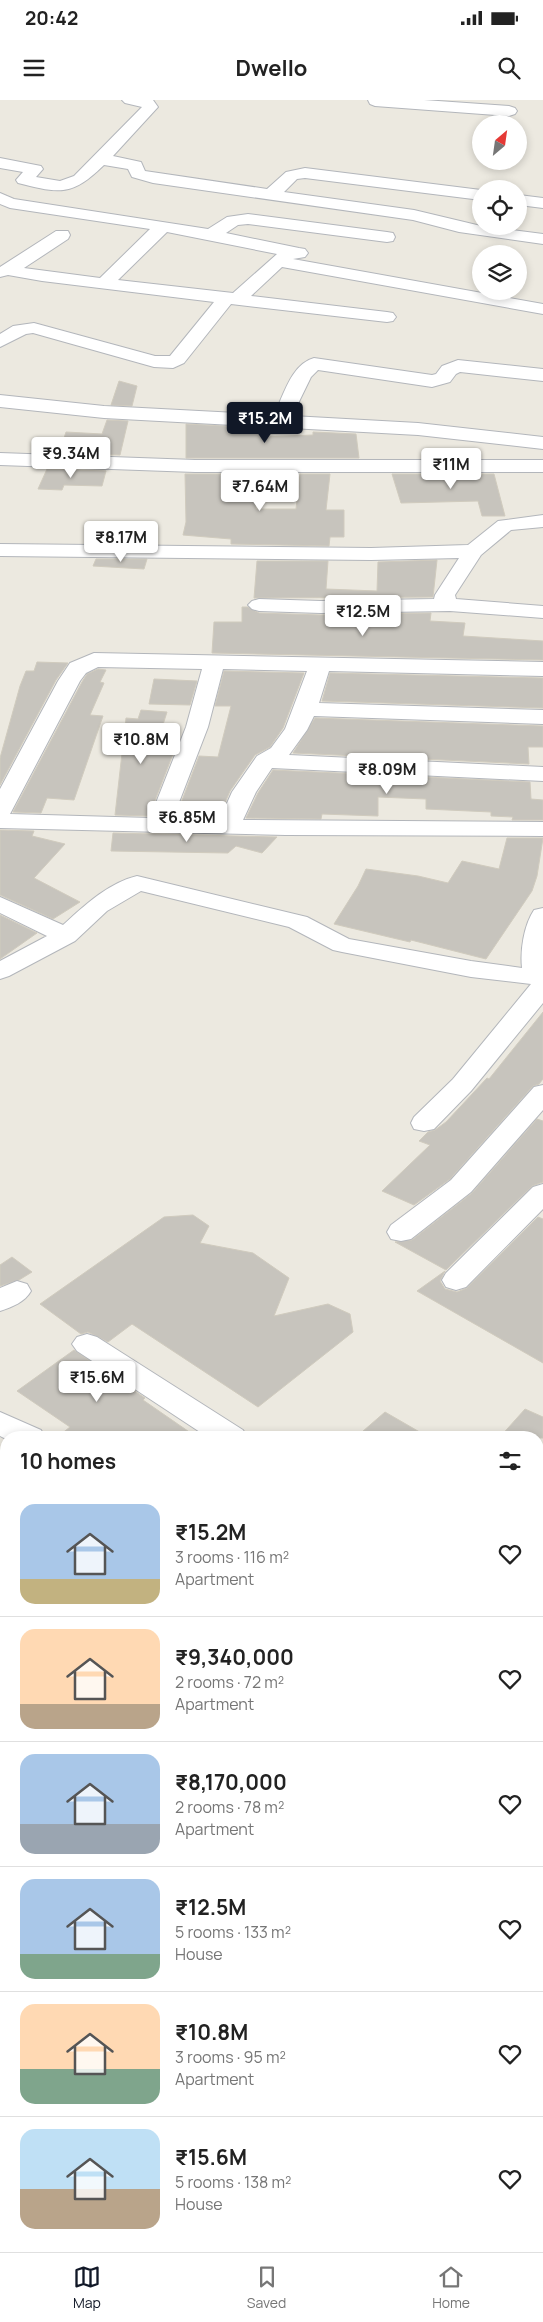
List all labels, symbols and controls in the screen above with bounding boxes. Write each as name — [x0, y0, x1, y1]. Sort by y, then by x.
text: 20:42 — [25, 5, 78, 31]
text: Dwello — [236, 53, 307, 83]
icon: menu — [20, 54, 48, 82]
icon: search — [495, 54, 523, 82]
north arrow — [472, 115, 528, 170]
map controls — [472, 115, 527, 300]
button: locate — [472, 180, 527, 235]
button: layers — [472, 245, 527, 300]
pin: ₹15.2M — [224, 402, 306, 444]
text: ₹15.2M — [238, 407, 292, 429]
pin: ₹9.34M — [30, 436, 112, 479]
text: ₹9.34M — [42, 442, 100, 464]
pin: ₹11M — [421, 448, 481, 490]
text: ₹11M — [432, 453, 470, 475]
pin: ₹7.64M — [219, 470, 301, 512]
text: ₹7.64M — [232, 475, 288, 497]
pin: ₹8.17M — [80, 520, 162, 563]
text: ₹8.17M — [95, 526, 147, 548]
pin: ₹12.5M — [322, 594, 404, 637]
text: ₹12.5M — [336, 600, 390, 622]
pin: ₹10.8M — [100, 722, 182, 765]
text: ₹10.8M — [113, 728, 169, 750]
pin: ₹8.09M — [346, 752, 428, 795]
text: ₹8.09M — [358, 758, 416, 780]
pin: ₹6.85M — [146, 800, 228, 843]
text: ₹6.85M — [158, 806, 216, 828]
pin: ₹15.6M — [56, 1360, 138, 1403]
text: ₹15.6M — [70, 1366, 124, 1388]
text: 10 homes — [20, 1447, 116, 1475]
icon: filters — [496, 1447, 524, 1475]
text: ₹15.2M — [175, 1518, 246, 1546]
icon: home — [60, 1524, 120, 1584]
icon: heart — [496, 1540, 524, 1568]
text: 3 rooms · 116 m² — [175, 1546, 289, 1568]
text: Apartment — [175, 1568, 254, 1590]
text: ₹9,340,000 — [175, 1643, 294, 1671]
icon: home — [60, 1649, 120, 1709]
icon: heart — [496, 1665, 524, 1693]
text: 2 rooms · 72 m² — [175, 1671, 284, 1693]
text: Apartment — [175, 1693, 254, 1715]
text: ₹8,170,000 — [175, 1768, 287, 1796]
icon: home — [60, 1774, 120, 1834]
icon: heart — [496, 1790, 524, 1818]
text: 2 rooms · 78 m² — [175, 1796, 284, 1818]
text: Apartment — [175, 1818, 254, 1840]
text: ₹12.5M — [175, 1893, 246, 1921]
icon: home — [60, 1899, 120, 1959]
icon: heart — [496, 1915, 524, 1943]
text: 5 rooms · 133 m² — [175, 1921, 291, 1943]
text: House — [175, 1943, 223, 1965]
text: ₹10.8M — [175, 2018, 248, 2046]
icon: home — [60, 2024, 120, 2084]
icon: heart — [496, 2040, 524, 2068]
text: 3 rooms · 95 m² — [175, 2046, 286, 2068]
text: Apartment — [175, 2068, 254, 2090]
text: ₹15.6M — [175, 2143, 247, 2171]
icon: home — [60, 2149, 120, 2209]
icon: heart — [496, 2165, 524, 2193]
text: 5 rooms · 138 m² — [175, 2171, 292, 2193]
text: House — [175, 2193, 223, 2215]
tab: Map — [73, 2263, 101, 2312]
tab: Saved — [247, 2263, 286, 2312]
tab: Home — [432, 2263, 470, 2312]

